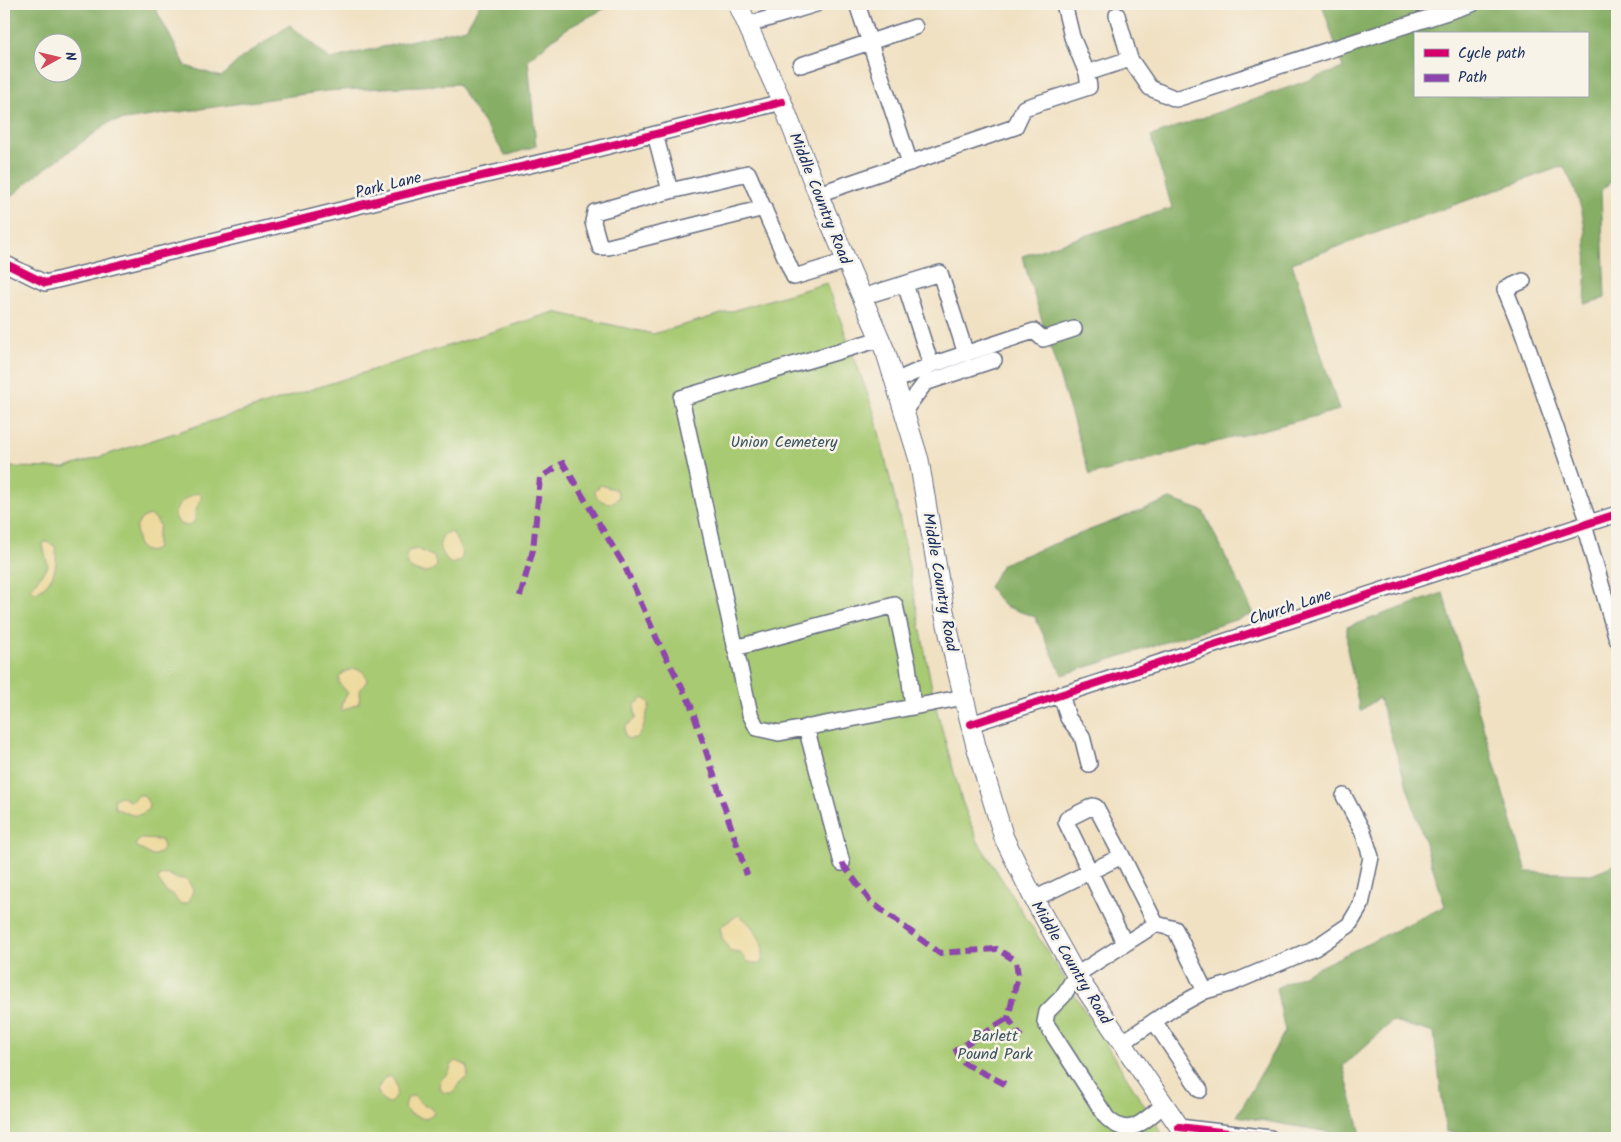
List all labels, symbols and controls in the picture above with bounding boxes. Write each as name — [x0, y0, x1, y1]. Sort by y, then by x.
north arrow — [32, 32, 82, 82]
legend — [1414, 32, 1588, 98]
text: Cycle path — [1458, 42, 1525, 66]
text: N — [58, 50, 81, 62]
text: Path — [1458, 66, 1487, 90]
street label: Middle Country Road — [782, 129, 858, 269]
street label: Park Lane — [353, 165, 424, 206]
park label: Union Cemetery — [730, 430, 838, 455]
street label: Middle Country Road — [915, 511, 964, 655]
street label: Church Lane — [1246, 582, 1335, 632]
street label: Middle Country Road — [1024, 896, 1118, 1030]
park label: Barlett Pound Park — [957, 1024, 1033, 1067]

